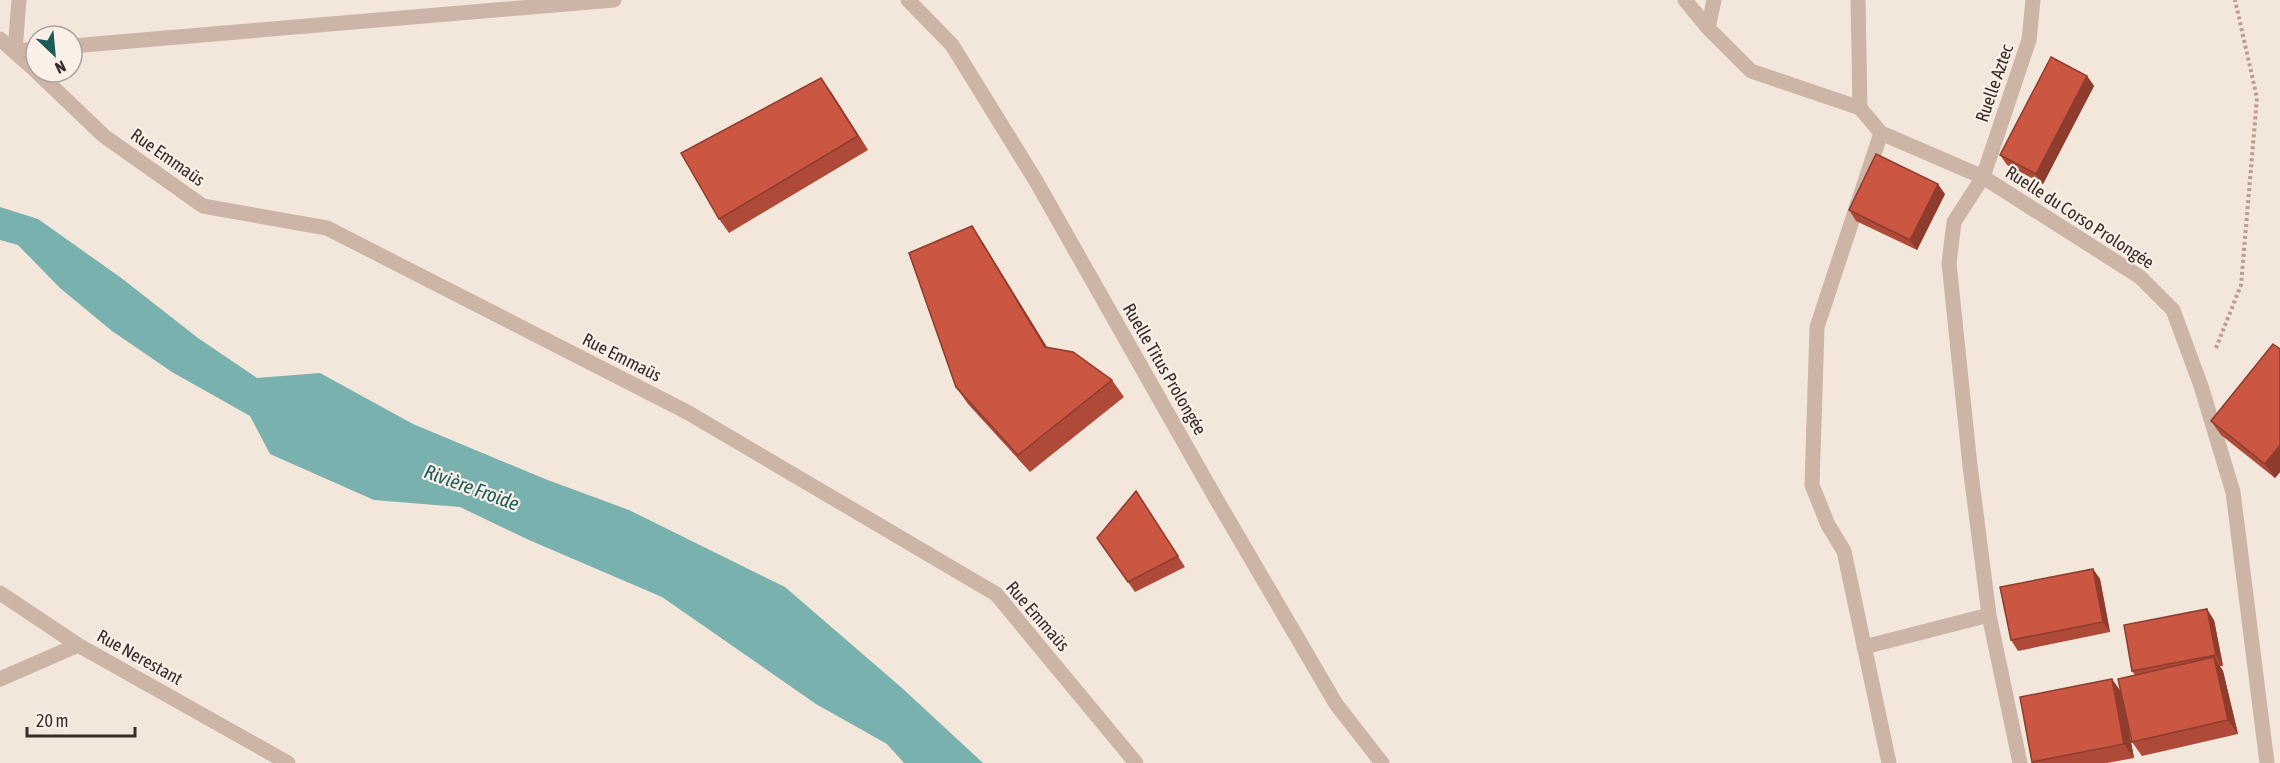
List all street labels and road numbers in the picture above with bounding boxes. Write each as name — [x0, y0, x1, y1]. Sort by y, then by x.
street label: Ruelle Aztec — [1971, 41, 2017, 125]
street label: Rue Emmaüs — [127, 124, 209, 190]
street label: Ruelle du Corso Prolongée — [2002, 161, 2158, 273]
street label: Ruelle Titus Prolongée — [1119, 300, 1211, 438]
street label: Rue Emmaüs — [579, 328, 665, 386]
street label: Rue Emmaüs — [1002, 577, 1074, 655]
street label: Rue Nerestant — [94, 625, 186, 689]

